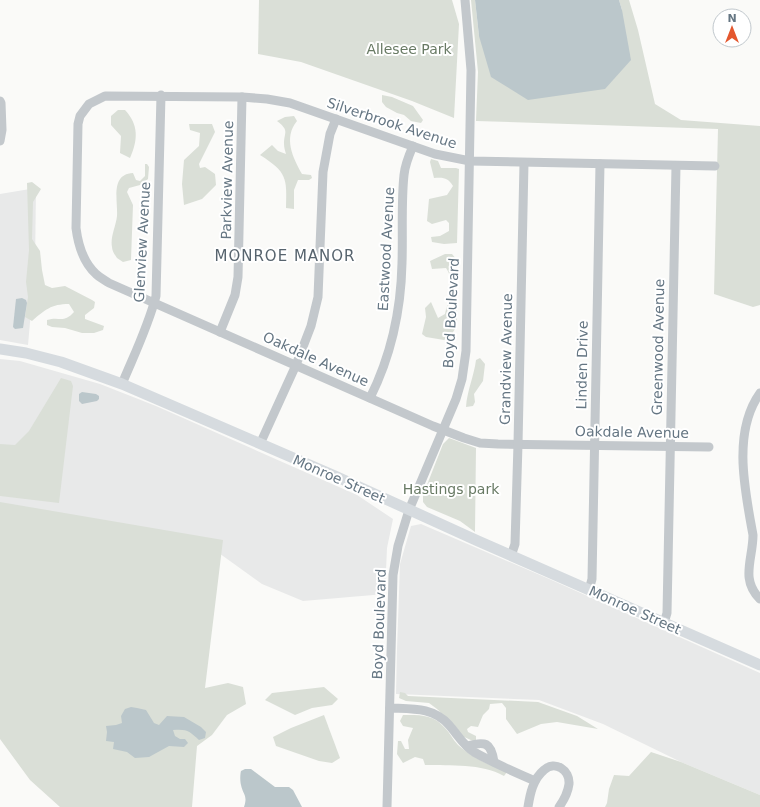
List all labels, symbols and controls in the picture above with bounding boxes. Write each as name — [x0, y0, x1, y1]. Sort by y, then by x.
north arrow — [712, 8, 752, 48]
text: N — [727, 12, 737, 25]
park label: Allesee Park — [366, 41, 452, 57]
street label: Silverbrook Avenue — [325, 94, 459, 152]
street label: Parkview Avenue — [218, 120, 236, 240]
street label: Glenview Avenue — [131, 181, 153, 303]
street label: Eastwood Avenue — [375, 187, 397, 311]
district label: MONROE MANOR — [214, 247, 356, 265]
street label: Boyd Boulevard — [440, 257, 462, 369]
street label: Greenwood Avenue — [649, 279, 667, 415]
street label: Grandview Avenue — [497, 293, 515, 425]
street label: Linden Drive — [573, 321, 591, 409]
street label: Oakdale Avenue — [261, 328, 371, 390]
street label: Oakdale Avenue — [575, 423, 689, 441]
street label: Monroe Street — [290, 452, 388, 507]
park label: Hastings park — [403, 481, 500, 497]
street label: Boyd Boulevard — [369, 568, 389, 680]
street label: Monroe Street — [586, 583, 684, 638]

